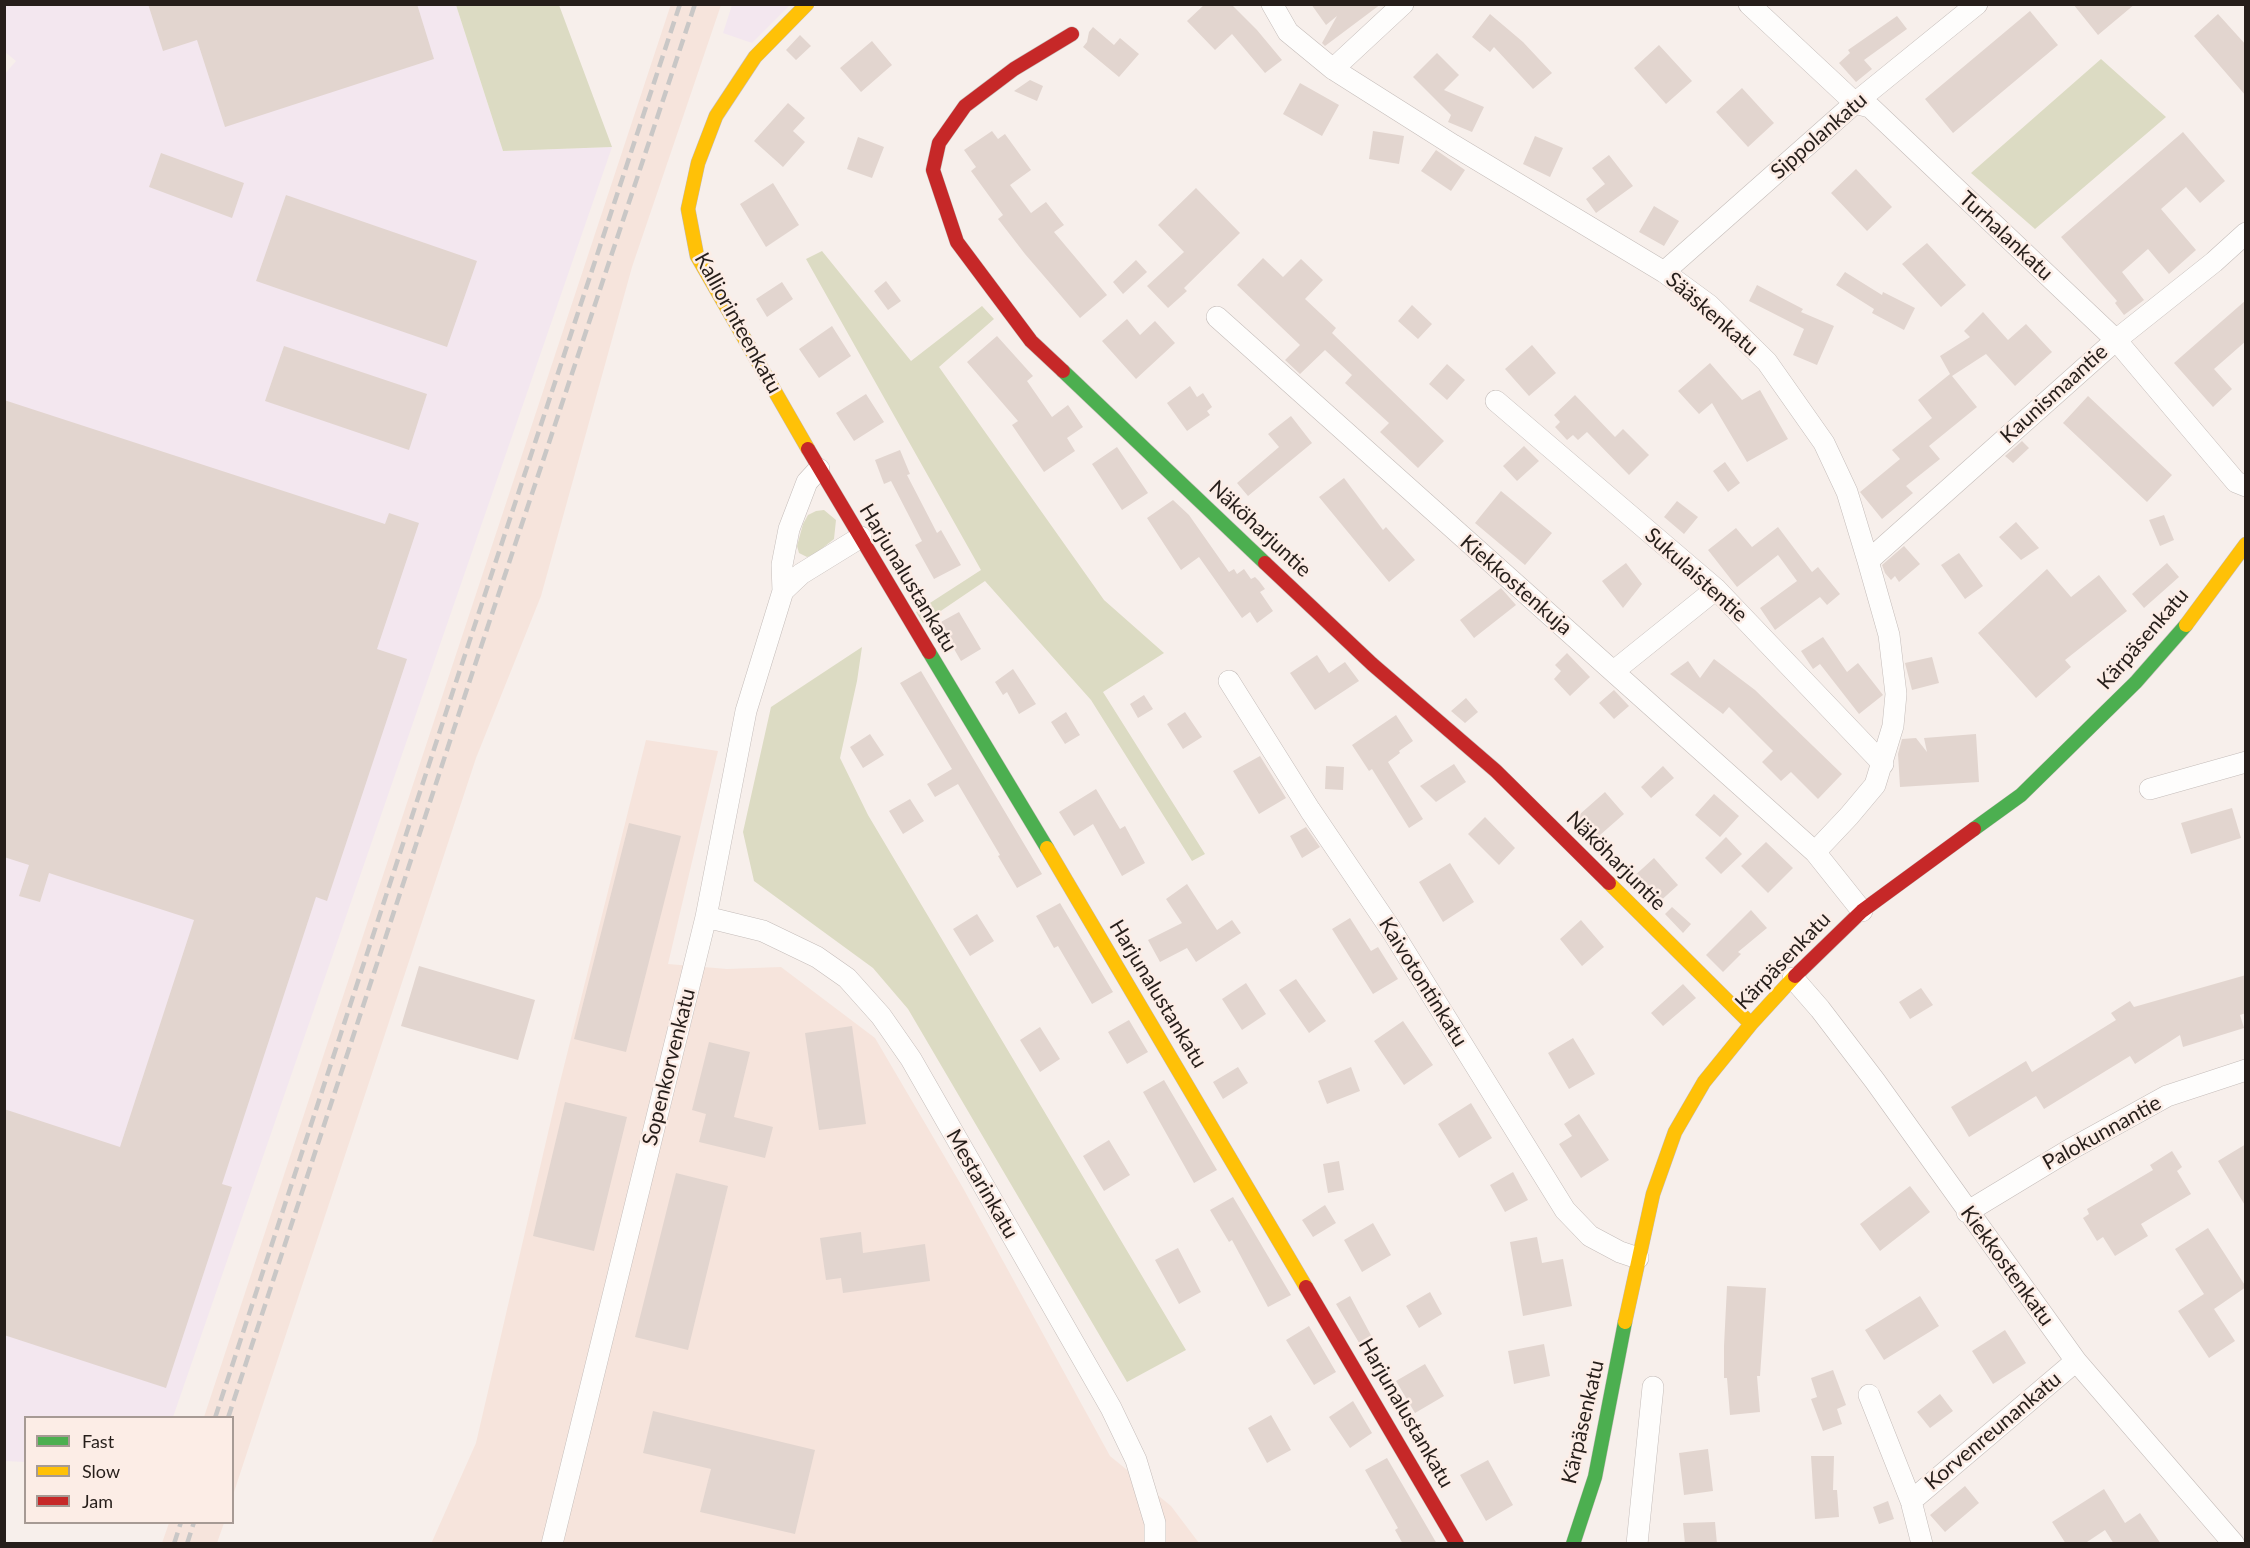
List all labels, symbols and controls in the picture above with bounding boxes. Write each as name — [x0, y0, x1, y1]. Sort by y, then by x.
street label: Sippolankatu — [1766, 87, 1872, 185]
street label: Turhalankatu — [1954, 186, 2058, 286]
street label: Kalliorinteenkatu — [689, 248, 787, 398]
street label: Sääskenkatu — [1661, 267, 1763, 361]
street label: Kaunismaantie — [1995, 339, 2113, 449]
street label: Näköharjuntie — [1204, 475, 1316, 583]
street label: Harjunalustankatu — [854, 499, 962, 657]
street label: Sukulaistentie — [1640, 522, 1752, 628]
street label: Kiekkostenkuja — [1455, 530, 1577, 640]
street label: Kärpäsenkatu — [2092, 583, 2194, 695]
street label: Näköharjuntie — [1561, 806, 1671, 916]
street label: Kärpäsenkatu — [1730, 907, 1836, 1015]
street label: Kaivotontinkatu — [1373, 913, 1473, 1051]
street label: Harjunalustankatu — [1104, 915, 1212, 1073]
street label: Sopenkorvenkatu — [637, 986, 701, 1148]
street label: Palokunnantie — [2038, 1090, 2166, 1176]
street label: Mestarinkatu — [941, 1125, 1023, 1243]
street label: Kiekkostenkatu — [1955, 1201, 2059, 1331]
street label: Harjunalustankatu — [1353, 1334, 1459, 1492]
street label: Kärpäsenkatu — [1557, 1358, 1609, 1486]
street label: Korvenreunankatu — [1920, 1367, 2066, 1495]
legend — [24, 1416, 234, 1524]
text: Fast — [82, 1430, 114, 1452]
text: Slow — [82, 1460, 120, 1482]
text: Jam — [82, 1490, 113, 1512]

